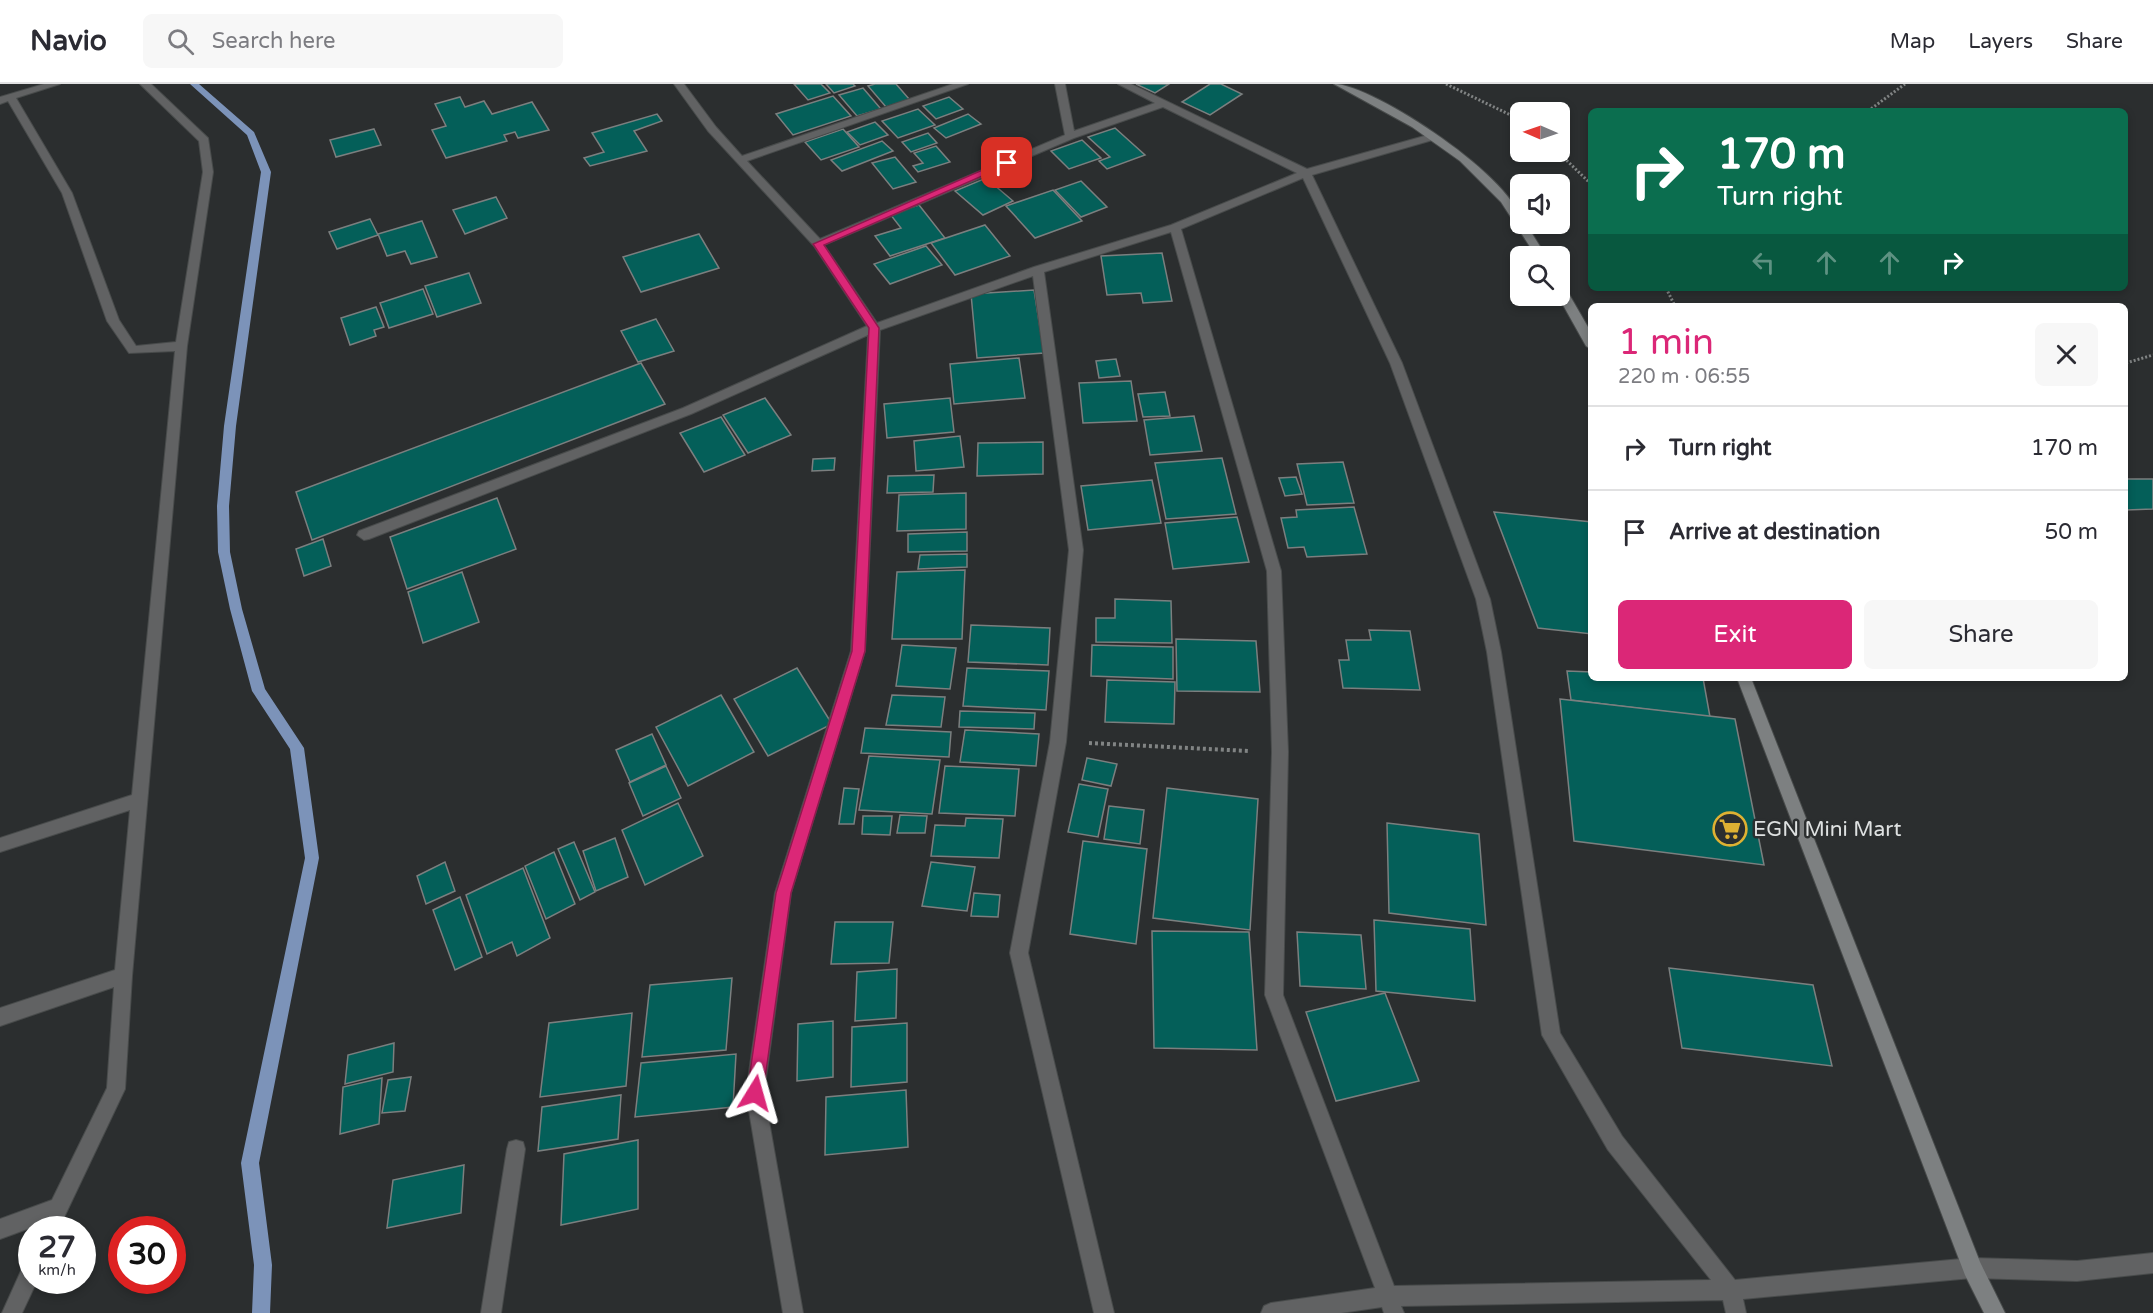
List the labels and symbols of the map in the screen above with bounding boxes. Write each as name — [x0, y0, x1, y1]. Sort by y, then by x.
north arrow — [1510, 102, 1570, 162]
pin — [981, 137, 1032, 188]
supermarket icon: EGN Mini Mart — [1712, 811, 1748, 847]
place label: EGN Mini Mart — [1753, 817, 1901, 842]
position arrow — [723, 1061, 787, 1125]
speed limit sign: 30 — [108, 1216, 186, 1294]

